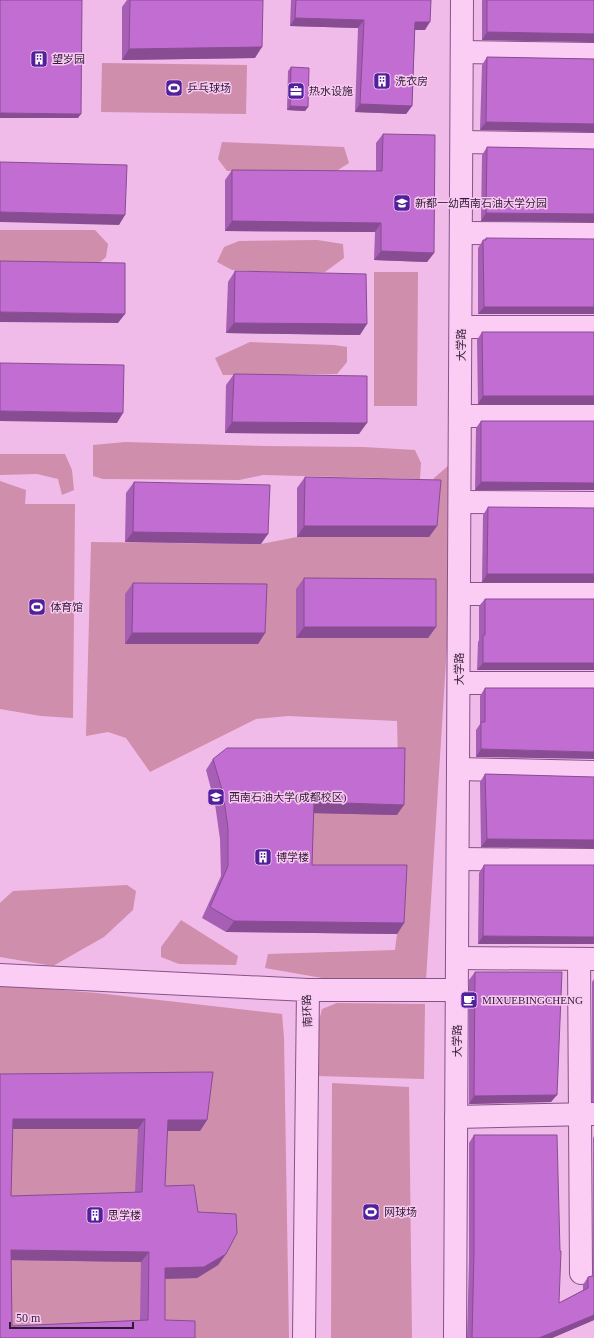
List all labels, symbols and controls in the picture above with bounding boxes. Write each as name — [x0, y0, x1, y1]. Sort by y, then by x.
building icon: 望岁园 — [29, 49, 49, 69]
place label: 望岁园 — [52, 53, 85, 65]
building icon: 洗衣房 — [372, 71, 392, 91]
place label: 洗衣房 — [395, 75, 428, 87]
sports icon: 乒乓球场 — [164, 78, 184, 98]
office icon: 热水设施 — [286, 81, 306, 101]
place label: 乒乓球场 — [187, 82, 231, 94]
place label: 热水设施 — [309, 85, 353, 97]
school or university icon: 新都一幼西南石油大学分园 — [392, 193, 412, 213]
place label: 新都一幼西南石油大学分园 — [415, 197, 547, 209]
street label: 大学路 — [455, 329, 467, 362]
sports icon: 体育馆 — [27, 597, 47, 617]
place label: 体育馆 — [50, 601, 83, 613]
street label: 大学路 — [453, 653, 465, 686]
school or university icon: 西南石油大学(成都校区) — [206, 787, 226, 807]
place label: 西南石油大学(成都校区) — [229, 791, 347, 804]
building icon: 博学楼 — [253, 847, 273, 867]
place label: 博学楼 — [276, 851, 309, 863]
cafe icon: MIXUEBINGCHENG — [459, 990, 479, 1010]
street label: 南环路 — [300, 994, 314, 1028]
place label: MIXUEBINGCHENG — [482, 994, 583, 1006]
street label: 大学路 — [451, 1025, 463, 1058]
sports icon: 网球场 — [361, 1202, 381, 1222]
building icon: 思学楼 — [85, 1205, 105, 1225]
place label: 网球场 — [384, 1206, 417, 1218]
place label: 思学楼 — [108, 1209, 141, 1221]
scale bar — [10, 1304, 133, 1330]
text: 50 m — [16, 1311, 41, 1325]

